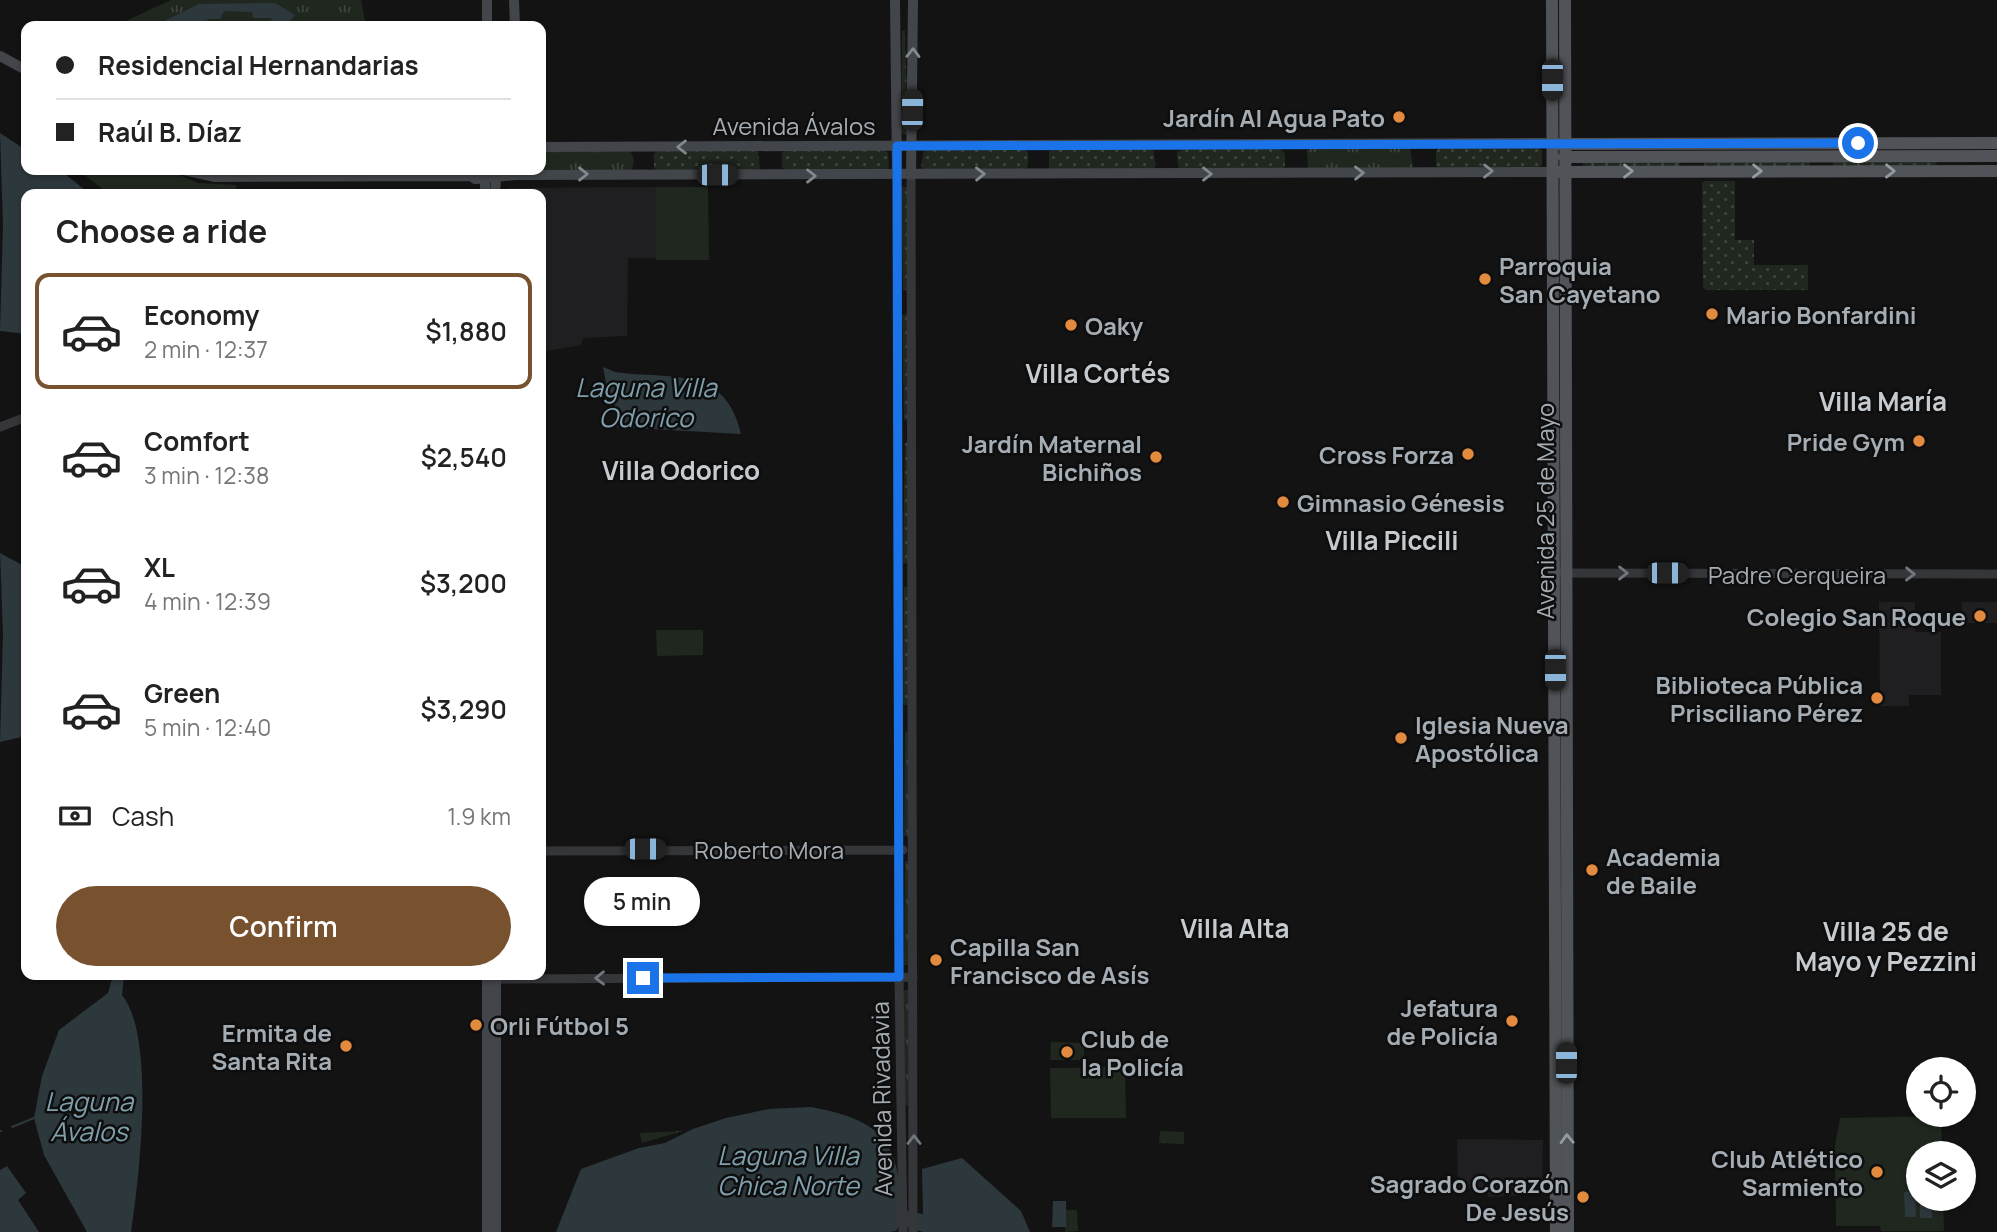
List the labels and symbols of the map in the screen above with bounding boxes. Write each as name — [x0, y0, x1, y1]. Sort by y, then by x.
one-way arrow — [905, 48, 921, 58]
car — [1542, 59, 1563, 101]
car — [902, 89, 923, 131]
place label: Jardín Al Agua Pato — [1163, 101, 1385, 134]
street label: Avenida Ávalos — [712, 109, 876, 142]
marker: Jardín Al Agua Pato — [1391, 109, 1407, 125]
route start — [1842, 127, 1874, 159]
one-way arrow — [676, 139, 687, 155]
one-way arrow — [1623, 163, 1633, 179]
one-way arrow — [1752, 163, 1762, 179]
one-way arrow — [1885, 163, 1895, 179]
one-way arrow — [1482, 164, 1493, 179]
car — [697, 165, 739, 186]
one-way arrow — [1354, 165, 1364, 181]
one-way arrow — [578, 166, 589, 182]
one-way arrow — [975, 166, 985, 182]
one-way arrow — [1202, 166, 1213, 182]
one-way arrow — [806, 168, 816, 184]
place label: Parroquia San Cayetano — [1499, 249, 1661, 310]
marker: Parroquia San Cayetano — [1477, 271, 1493, 287]
place label: Mario Bonfardini — [1726, 298, 1916, 331]
marker: Mario Bonfardini — [1704, 306, 1720, 322]
place label: Oaky — [1085, 309, 1144, 342]
marker: Oaky — [1063, 317, 1079, 333]
district label: Villa Cortés — [1026, 355, 1170, 391]
water label: Laguna Villa Odorico — [575, 369, 718, 435]
district label: Villa María — [1819, 383, 1947, 419]
street label: Avenida 25 de Mayo — [1528, 403, 1561, 619]
place label: Pride Gym — [1787, 425, 1905, 458]
place label: Jardín Maternal Bichiños — [962, 427, 1142, 488]
marker: Pride Gym — [1911, 433, 1927, 449]
place label: Cross Forza — [1319, 438, 1454, 471]
marker: Cross Forza — [1460, 446, 1476, 462]
marker: Jardín Maternal Bichiños — [1148, 449, 1164, 465]
district label: Villa Odorico — [602, 452, 760, 488]
place label: Gimnasio Génesis — [1297, 486, 1505, 519]
marker: Gimnasio Génesis — [1275, 494, 1291, 510]
district label: Villa Piccili — [1325, 522, 1459, 558]
street label: Padre Cerqueira — [1708, 558, 1886, 591]
car — [1647, 563, 1689, 584]
one-way arrow — [1618, 565, 1629, 581]
one-way arrow — [1906, 566, 1916, 582]
place label: Colegio San Roque — [1747, 600, 1966, 633]
marker: Colegio San Roque — [1972, 608, 1988, 624]
car — [1545, 649, 1566, 691]
place label: Biblioteca Pública Prisciliano Pérez — [1656, 668, 1863, 729]
marker: Biblioteca Pública Prisciliano Pérez — [1869, 690, 1885, 706]
place label: Iglesia Nueva Apostólica — [1415, 708, 1569, 769]
marker: Iglesia Nueva Apostólica — [1393, 730, 1409, 746]
street label: Roberto Mora — [694, 833, 844, 866]
car — [625, 839, 667, 860]
place label: Academia de Baile — [1606, 840, 1721, 901]
marker: Academia de Baile — [1584, 862, 1600, 878]
callout: 5 min — [585, 876, 701, 926]
district label: Villa Alta — [1180, 910, 1290, 946]
district label: Villa 25 de Mayo y Pezzini — [1795, 913, 1977, 979]
place label: Capilla San Francisco de Asís — [950, 930, 1150, 991]
marker: Capilla San Francisco de Asís — [928, 952, 944, 968]
route end — [627, 962, 659, 994]
one-way arrow — [594, 971, 605, 986]
place label: Jefatura de Policía — [1387, 991, 1498, 1052]
street label: Avenida Rivadavia — [863, 1001, 899, 1197]
place label: Orli Fútbol 5 — [490, 1009, 629, 1042]
marker: Jefatura de Policía — [1504, 1013, 1520, 1029]
place label: Ermita de Santa Rita — [212, 1016, 332, 1077]
marker: Orli Fútbol 5 — [468, 1017, 484, 1033]
place label: Club de la Policía — [1081, 1022, 1184, 1083]
marker: Ermita de Santa Rita — [338, 1038, 354, 1054]
car — [1556, 1042, 1577, 1084]
marker: Club de la Policía — [1059, 1044, 1075, 1060]
water label: Laguna Ávalos — [45, 1083, 135, 1149]
one-way arrow — [906, 1134, 921, 1145]
one-way arrow — [1560, 1134, 1575, 1145]
water label: Laguna Villa Chica Norte — [717, 1137, 861, 1203]
place label: Club Atlético Sarmiento — [1711, 1142, 1863, 1203]
marker: Club Atlético Sarmiento — [1869, 1164, 1885, 1180]
place label: Sagrado Corazón De Jesús — [1370, 1167, 1569, 1228]
marker: Sagrado Corazón De Jesús — [1575, 1189, 1591, 1205]

